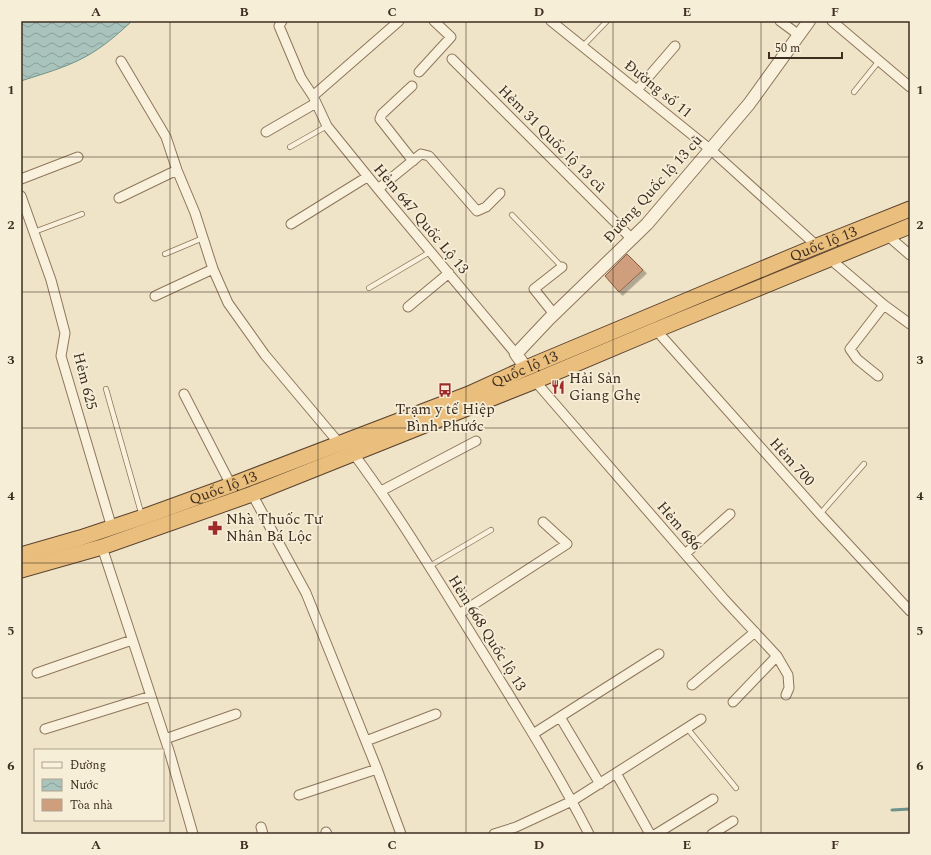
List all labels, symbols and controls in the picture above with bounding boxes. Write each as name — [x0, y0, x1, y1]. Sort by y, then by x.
text: A — [91, 2, 101, 22]
text: B — [239, 2, 249, 22]
text: C — [387, 2, 397, 22]
text: D — [534, 2, 544, 22]
text: E — [683, 2, 692, 22]
text: F — [831, 2, 839, 22]
scale bar — [769, 34, 842, 60]
text: 50 m — [775, 39, 800, 58]
street label: Đường số 11 — [619, 54, 697, 124]
text: 1 — [7, 80, 15, 100]
street label: Hẻm 31 Quốc lộ 13 cũ — [493, 80, 611, 198]
text: 1 — [916, 80, 924, 100]
street label: Đường Quốc lộ 13 cũ — [598, 130, 708, 248]
street label: Hẻm 647 Quốc Lộ 13 — [368, 159, 475, 280]
text: 2 — [7, 215, 15, 235]
text: 2 — [916, 215, 924, 235]
street label: Quốc lộ 13 — [786, 220, 861, 268]
street label: Quốc lộ 13 — [487, 344, 562, 394]
text: 3 — [7, 350, 15, 370]
street label: Hẻm 625 — [67, 350, 103, 412]
text: 3 — [916, 350, 924, 370]
place label: Hải Sản Giang Ghẹ — [569, 367, 641, 407]
restaurant icon: Hải Sản Giang Ghẹ — [550, 379, 566, 395]
bus stop icon: Trạm y tế Hiệp Bình Phước — [437, 382, 453, 398]
place label: Trạm y tế Hiệp Bình Phước — [395, 398, 495, 438]
street label: Hẻm 700 — [764, 433, 820, 491]
street label: Quốc lộ 13 — [186, 464, 261, 511]
text: 4 — [7, 486, 15, 506]
text: 4 — [916, 486, 924, 506]
street label: Hẻm 686 — [651, 496, 707, 556]
place label: Nhà Thuốc Tư Nhân Bá Lộc — [226, 508, 323, 548]
pharmacy icon: Nhà Thuốc Tư Nhân Bá Lộc — [207, 520, 223, 536]
street label: Hẻm 668 Quốc lộ 13 — [442, 570, 532, 696]
text: 5 — [7, 621, 15, 641]
text: 5 — [916, 621, 924, 641]
legend — [34, 749, 164, 821]
text: 6 — [7, 756, 15, 776]
text: Đường — [70, 756, 106, 775]
text: 6 — [916, 756, 924, 776]
text: Nước — [70, 776, 99, 795]
text: Tòa nhà — [70, 796, 113, 815]
text: A — [91, 835, 101, 855]
text: B — [239, 835, 249, 855]
text: C — [387, 835, 397, 855]
text: D — [534, 835, 544, 855]
text: E — [683, 835, 692, 855]
text: F — [831, 835, 839, 855]

